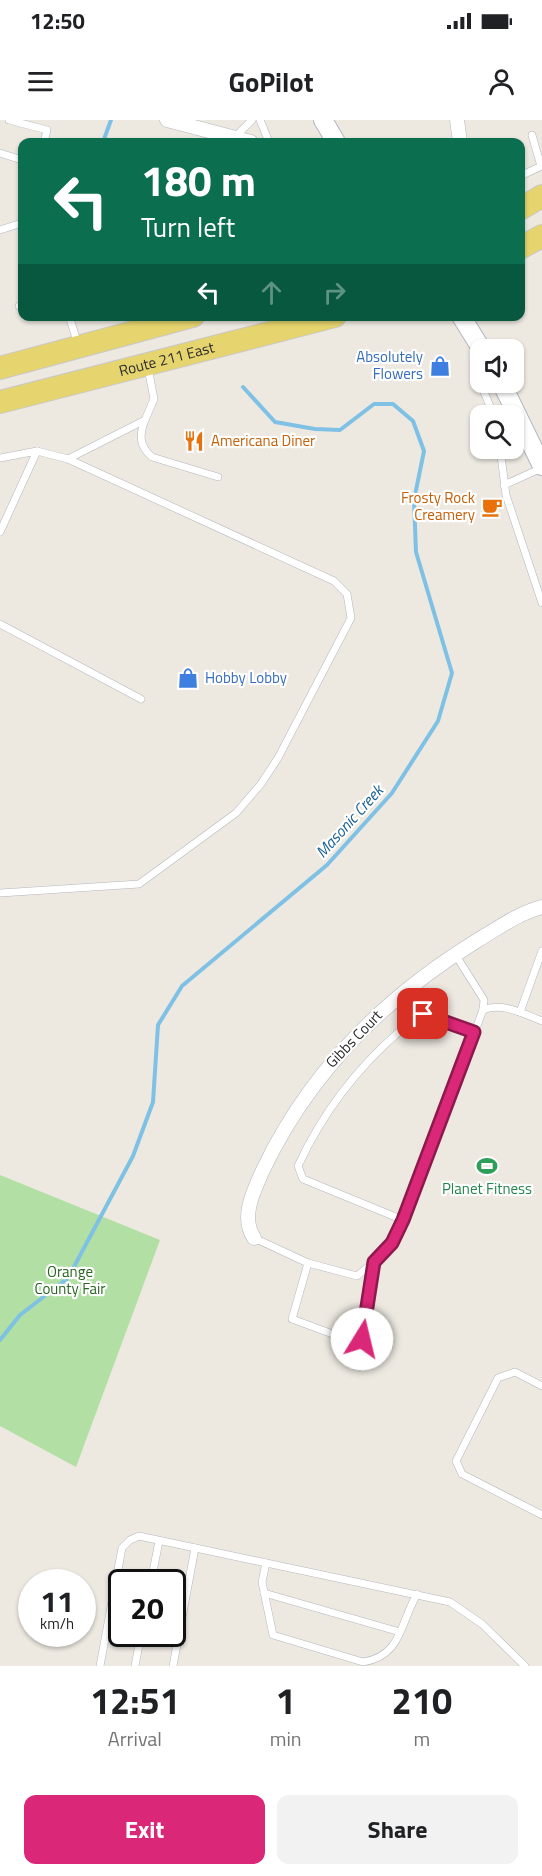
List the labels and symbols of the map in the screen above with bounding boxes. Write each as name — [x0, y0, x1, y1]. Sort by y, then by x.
street label: Route 211 East — [116, 335, 217, 382]
place label: Absolutely Flowers — [356, 345, 423, 385]
shop icon: Absolutely Flowers — [428, 354, 452, 378]
restaurant icon: Americana Diner — [182, 429, 206, 453]
place label: Americana Diner — [211, 429, 315, 452]
place label: Frosty Rock Creamery — [401, 486, 475, 526]
cafe icon: Frosty Rock Creamery — [480, 495, 504, 519]
shop icon: Hobby Lobby — [176, 666, 200, 690]
place label: Hobby Lobby — [205, 666, 287, 689]
water label: Masonic Creek — [310, 778, 390, 863]
pin — [397, 988, 448, 1039]
street label: Gibbs Court — [320, 1004, 388, 1073]
sports icon: Planet Fitness — [475, 1154, 499, 1178]
place label: Planet Fitness — [442, 1177, 532, 1200]
park label: Orange County Fair — [34, 1260, 106, 1300]
position arrow — [330, 1307, 394, 1371]
speed limit sign: 20 — [108, 1569, 186, 1647]

